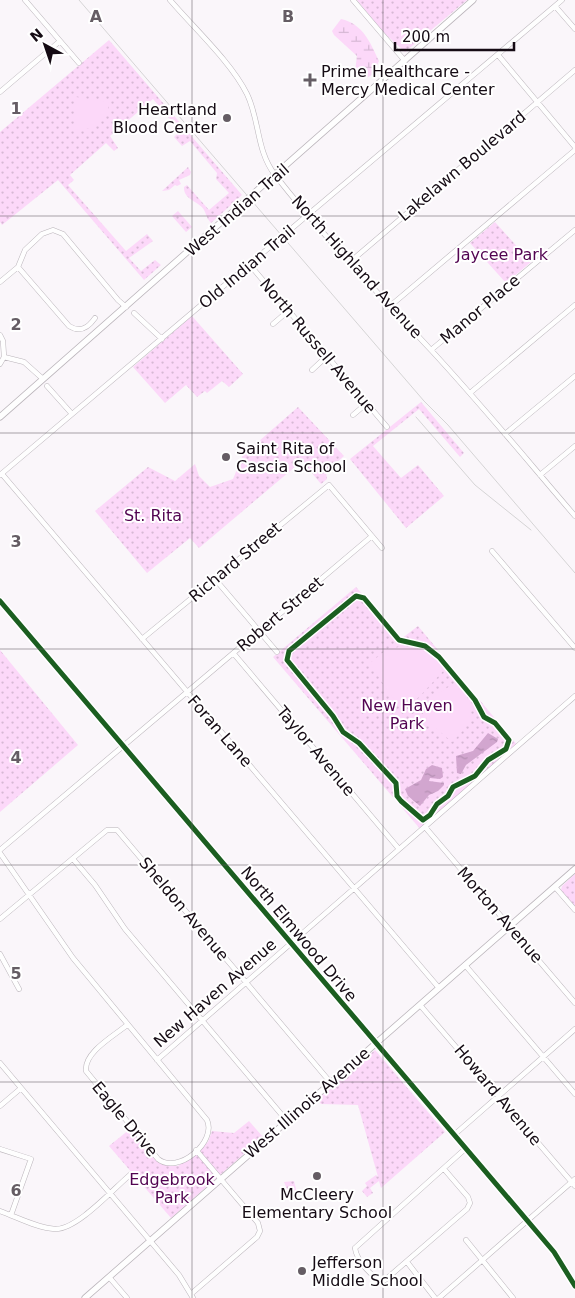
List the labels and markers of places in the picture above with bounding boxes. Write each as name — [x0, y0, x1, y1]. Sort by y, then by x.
place label: Prime Healthcare - Mercy Medical Center — [321, 62, 495, 99]
marker: Prime Healthcare - Mercy Medical Center — [303, 73, 317, 87]
place label: Heartland Blood Center — [113, 100, 217, 137]
marker: Heartland Blood Center — [221, 112, 233, 124]
place label: Saint Rita of Cascia School — [236, 439, 347, 476]
marker: Saint Rita of Cascia School — [220, 451, 232, 463]
marker: McCleery Elementary School — [311, 1170, 323, 1182]
place label: McCleery Elementary School — [242, 1185, 392, 1222]
place label: Jefferson Middle School — [311, 1253, 423, 1290]
marker: Jefferson Middle School — [296, 1265, 308, 1277]

